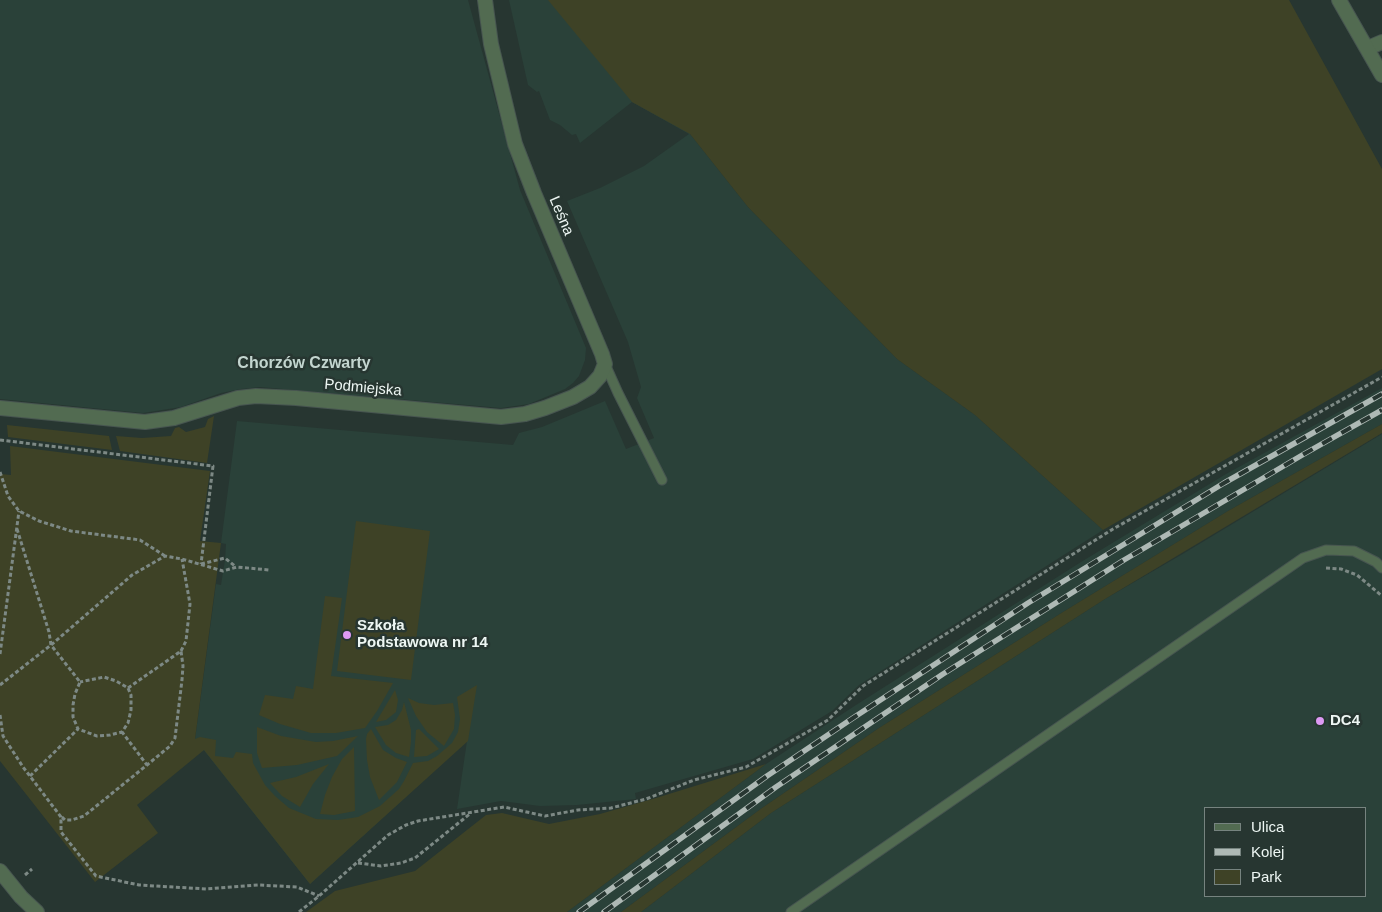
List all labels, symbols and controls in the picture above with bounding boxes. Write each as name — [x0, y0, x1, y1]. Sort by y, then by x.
street label: Leśna — [545, 194, 577, 238]
district label: Chorzów Czwarty — [237, 354, 371, 374]
street label: Podmiejska — [324, 376, 402, 400]
place label: Szkoła Podstawowa nr 14 — [357, 617, 488, 652]
marker: Szkoła Podstawowa nr 14 — [341, 629, 353, 641]
place label: DC4 — [1330, 712, 1360, 730]
marker: DC4 — [1314, 715, 1326, 727]
legend — [1204, 807, 1367, 897]
text: Ulica — [1251, 818, 1284, 835]
text: Kolej — [1251, 843, 1284, 860]
text: Park — [1251, 868, 1282, 885]

